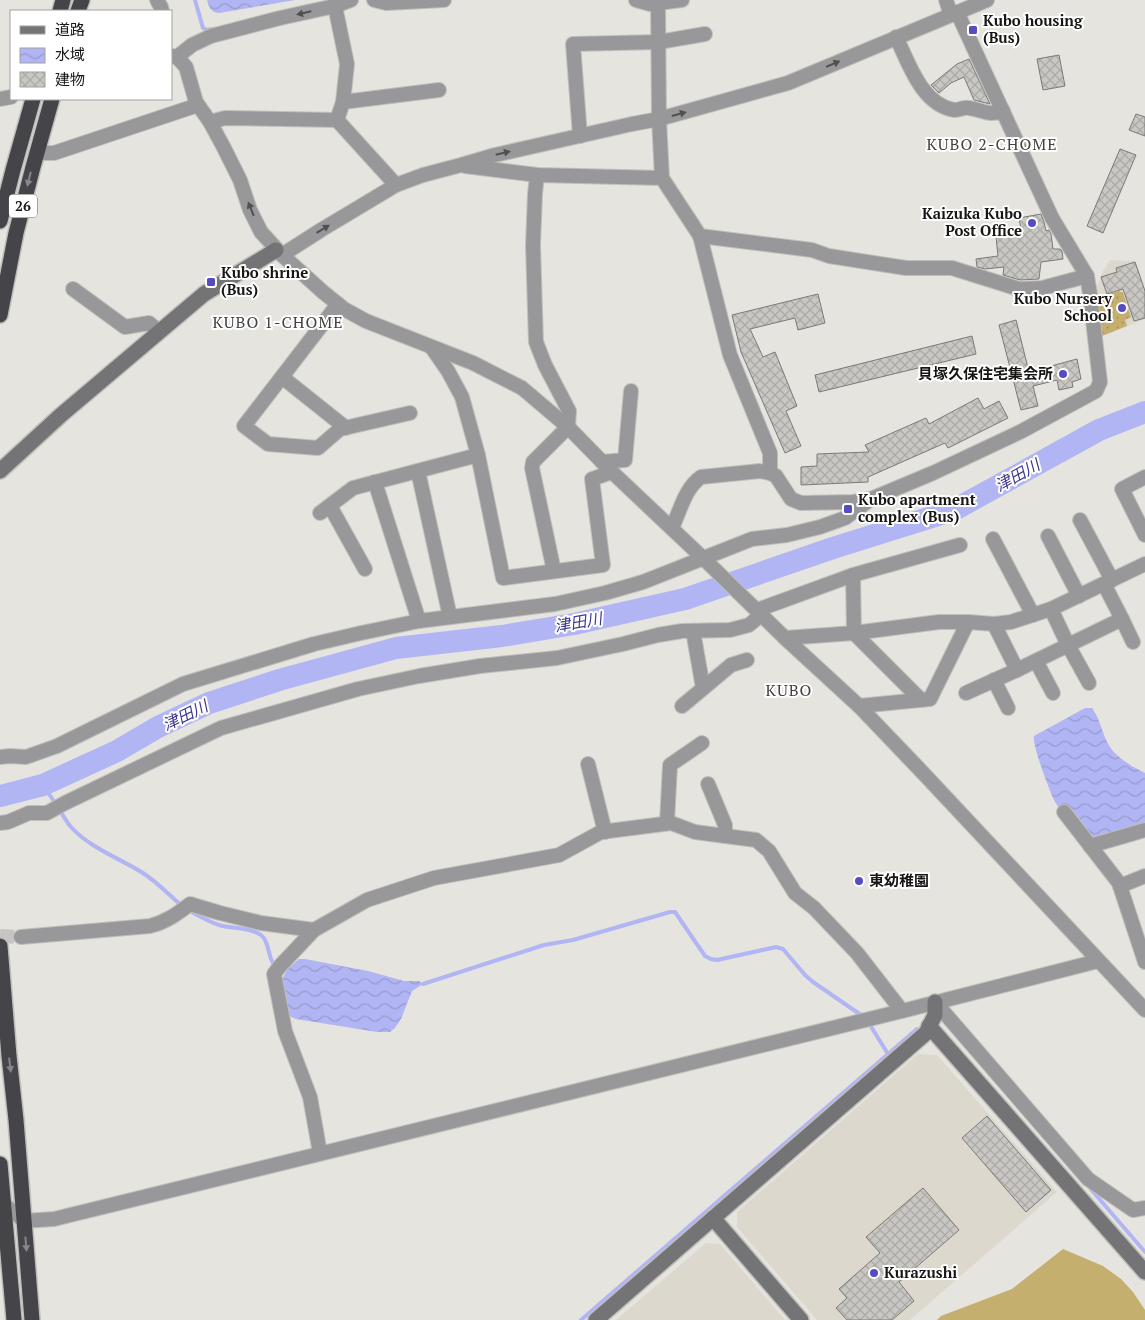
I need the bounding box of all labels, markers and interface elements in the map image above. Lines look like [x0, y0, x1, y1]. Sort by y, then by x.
one-way arrow [297, 9, 312, 17]
legend [10, 10, 172, 100]
place label: Kubo housing (Bus) [983, 10, 1083, 47]
text: 道路 [55, 19, 85, 39]
marker: Kubo housing (Bus) [967, 24, 979, 36]
text: 水域 [55, 44, 85, 64]
one-way arrow [826, 60, 841, 68]
text: 建物 [55, 69, 85, 89]
one-way arrow [671, 110, 686, 118]
district label: KUBO 2-CHOME [927, 133, 1057, 155]
one-way arrow [496, 149, 511, 157]
one-way arrow [25, 172, 33, 187]
road number: 26 [9, 195, 37, 218]
one-way arrow [246, 202, 254, 216]
place label: Kaizuka Kubo Post Office [922, 203, 1022, 240]
marker: Kaizuka Kubo Post Office [1026, 217, 1038, 229]
one-way arrow [316, 224, 329, 233]
place label: Kubo shrine (Bus) [221, 262, 308, 299]
marker: Kubo shrine (Bus) [205, 276, 217, 288]
place label: Kubo Nursery School [1014, 288, 1113, 325]
marker: Kubo Nursery School [1116, 302, 1128, 314]
district label: KUBO 1-CHOME [213, 311, 343, 333]
place label: 貝塚久保住宅集会所 [918, 363, 1053, 383]
marker: 貝塚久保住宅集会所 [1057, 368, 1069, 380]
water label: 津田川 [991, 453, 1045, 496]
place label: Kubo apartment complex (Bus) [858, 489, 976, 526]
marker: Kubo apartment complex (Bus) [842, 503, 854, 515]
water label: 津田川 [552, 607, 606, 637]
district label: KUBO [766, 679, 812, 701]
water label: 津田川 [159, 694, 213, 735]
place label: 東幼稚園 [869, 870, 929, 890]
marker: 東幼稚園 [853, 875, 865, 887]
one-way arrow [6, 1057, 14, 1073]
one-way arrow [22, 1236, 30, 1252]
place label: Kurazushi [884, 1262, 957, 1282]
marker: Kurazushi [868, 1267, 880, 1279]

